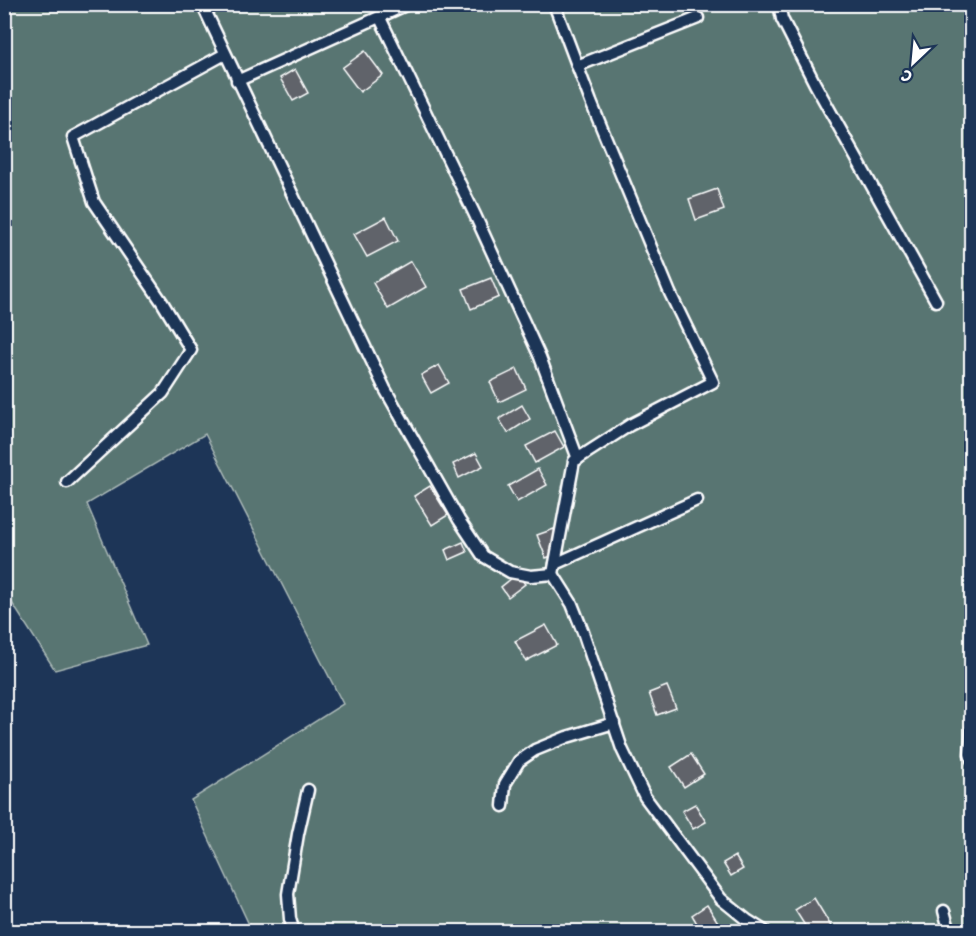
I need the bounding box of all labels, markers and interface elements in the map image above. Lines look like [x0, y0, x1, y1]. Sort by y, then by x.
north arrow [883, 33, 943, 93]
text: С [897, 64, 916, 88]

